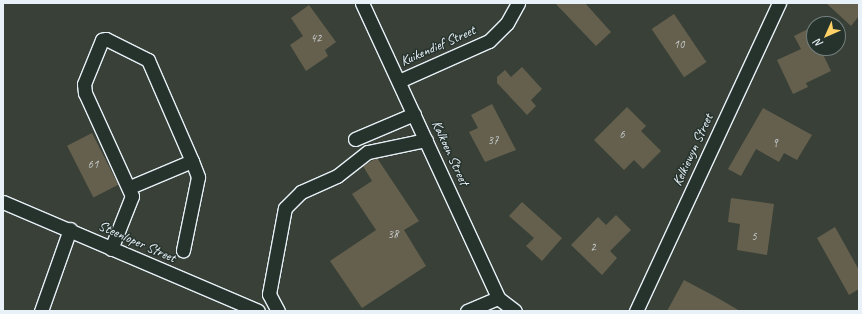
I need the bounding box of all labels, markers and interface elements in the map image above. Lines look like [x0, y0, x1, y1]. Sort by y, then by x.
north arrow [806, 16, 846, 56]
street label: Kuikendief Street [398, 22, 478, 70]
house number: 42 [311, 32, 321, 46]
text: N [811, 36, 826, 51]
house number: 10 [674, 38, 684, 52]
street label: Kelkiewyn Street [669, 111, 717, 189]
street label: Kalkoen Street [428, 118, 472, 188]
house number: 6 [619, 128, 625, 142]
house number: 37 [488, 134, 498, 148]
house number: 9 [772, 137, 778, 151]
house number: 61 [88, 158, 98, 172]
street label: Steenloper Street [96, 217, 178, 267]
house number: 38 [388, 228, 398, 242]
house number: 5 [751, 230, 757, 244]
house number: 2 [590, 241, 596, 255]

